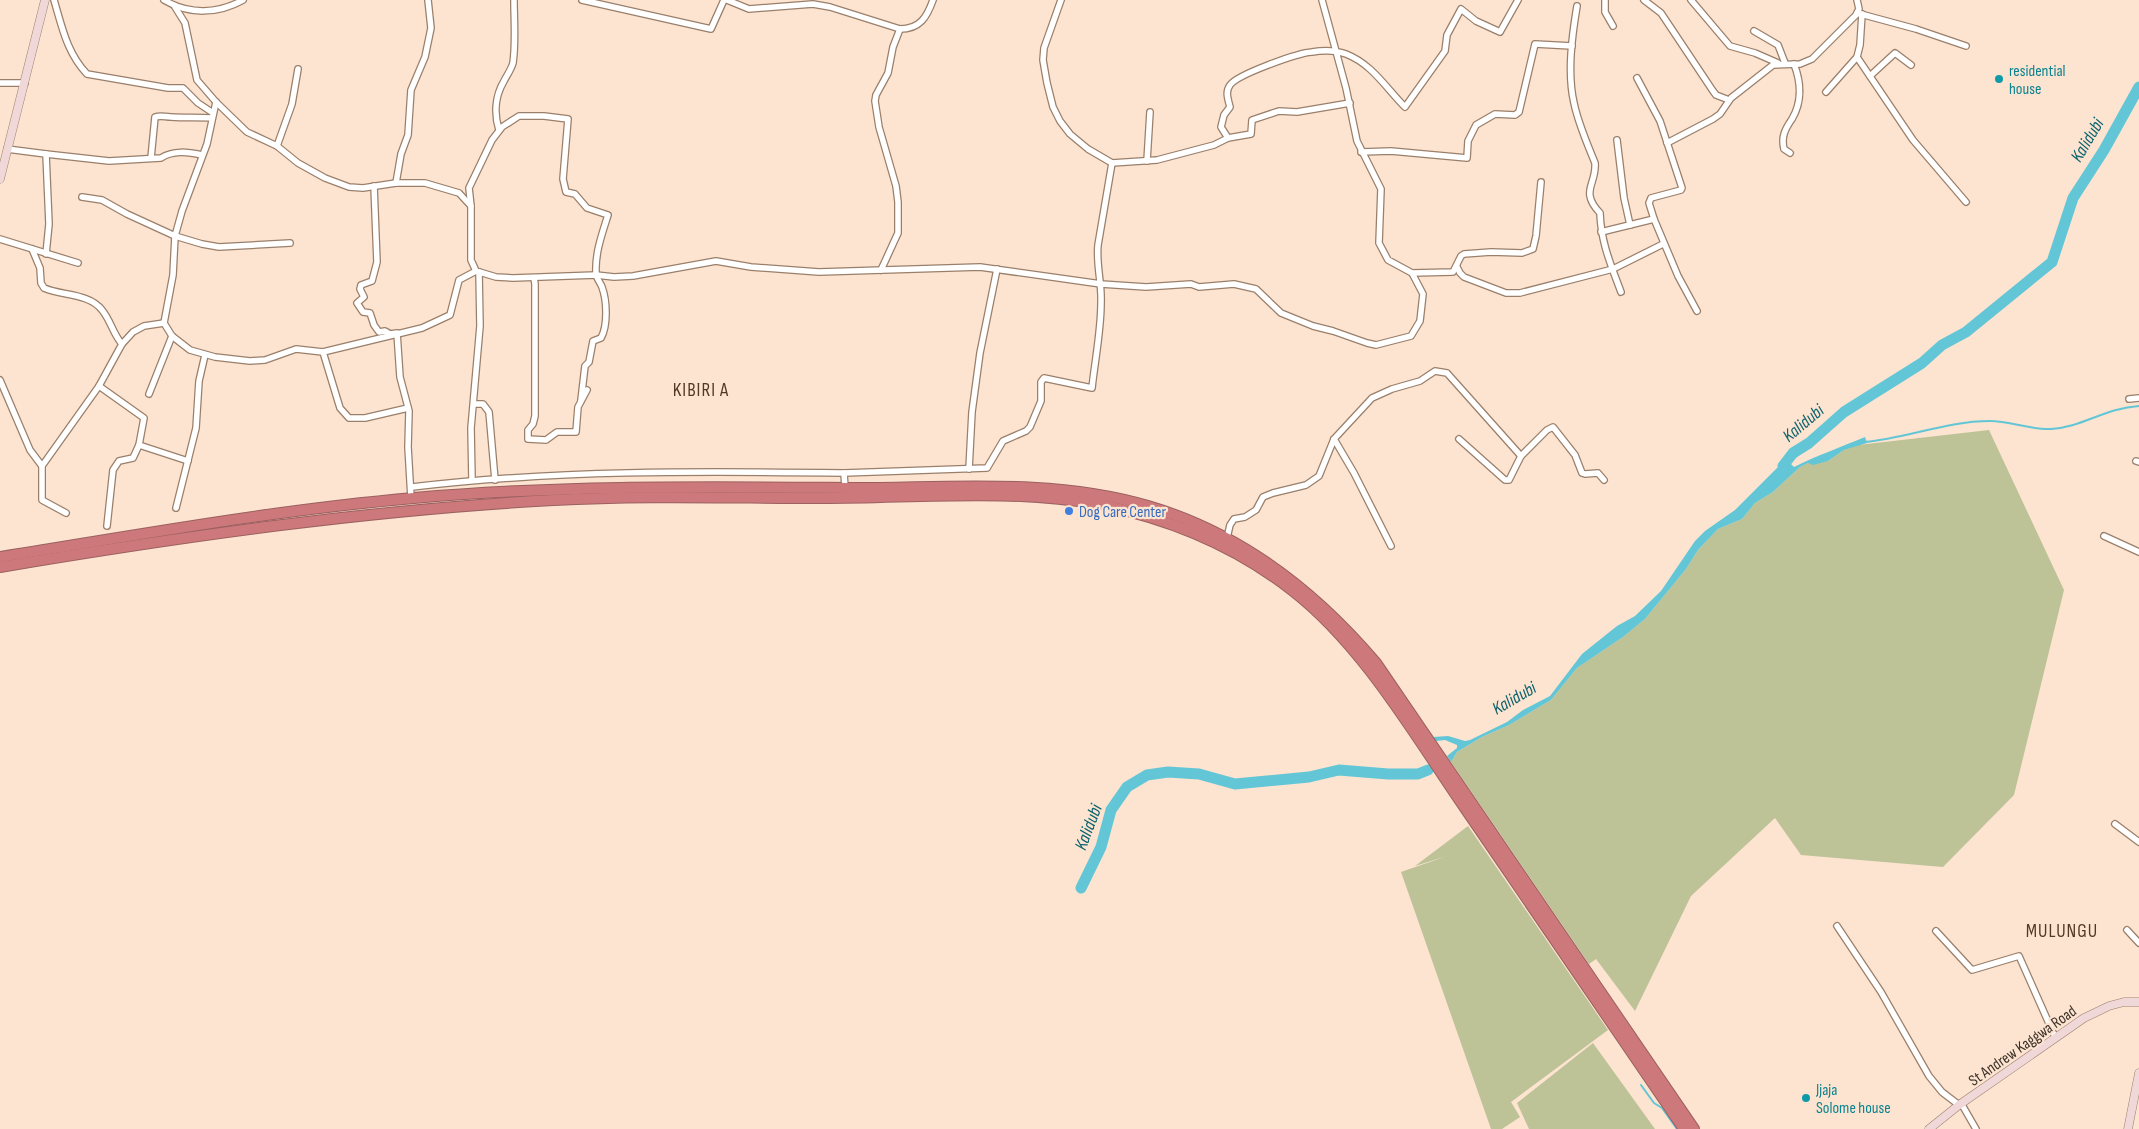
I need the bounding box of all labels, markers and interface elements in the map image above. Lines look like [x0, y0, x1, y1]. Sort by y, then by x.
place label: residential house [2009, 62, 2066, 99]
marker: residential house [1993, 73, 2005, 85]
water label: Kalidubi [2066, 114, 2109, 166]
district label: KIBIRI A [673, 379, 729, 402]
water label: Kalidubi [1779, 400, 1829, 447]
place label: Dog Care Center [1079, 503, 1167, 522]
marker: Dog Care Center [1063, 505, 1075, 517]
water label: Kalidubi [1489, 677, 1541, 719]
water label: Kalidubi [1070, 801, 1107, 853]
district label: MULUNGU [2026, 920, 2098, 943]
street label: St Andrew Kaggwa Road [1965, 1002, 2080, 1091]
place label: Jjaja Solome house [1815, 1081, 1891, 1118]
marker: Jjaja Solome house [1800, 1092, 1812, 1104]

